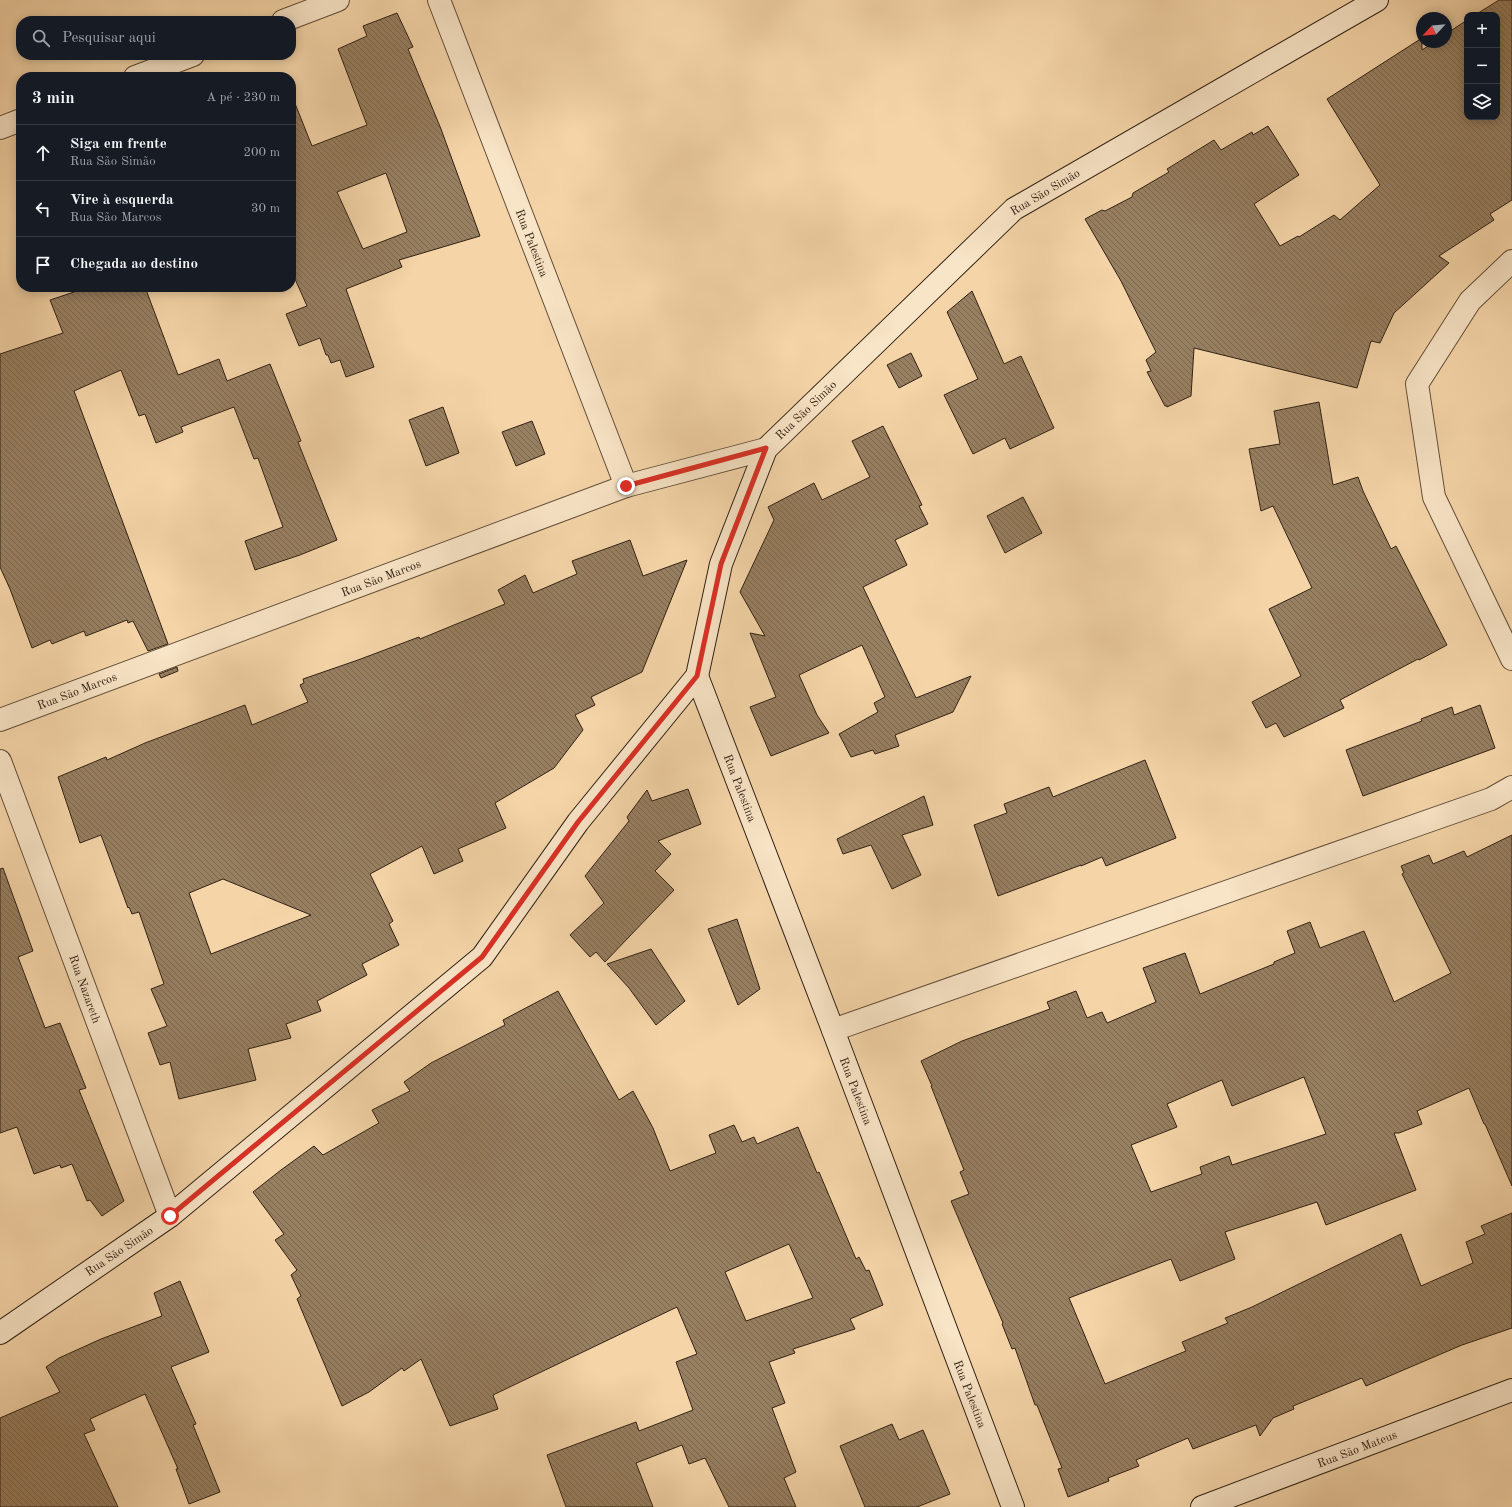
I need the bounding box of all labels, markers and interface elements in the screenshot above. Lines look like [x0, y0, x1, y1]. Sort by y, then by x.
north arrow [1416, 12, 1452, 48]
map controls [1464, 12, 1500, 120]
button: + [1464, 12, 1500, 48]
search box [16, 16, 296, 60]
icon: search [30, 27, 52, 49]
text: Pesquisar aqui [62, 31, 156, 46]
button: − [1464, 48, 1500, 84]
button: layers [1464, 84, 1500, 120]
text: 3 min [32, 90, 75, 107]
text: A pé · 230 m [206, 91, 280, 104]
text: Siga em frente [70, 137, 167, 152]
icon: ahead [32, 142, 54, 164]
text: 200 m [243, 146, 280, 159]
text: Rua São Simão [70, 155, 156, 168]
street label: Rua São Simão [1009, 167, 1083, 218]
text: Vire à esquerda [70, 193, 174, 208]
icon: left [32, 198, 54, 220]
text: 30 m [251, 202, 280, 215]
street label: Rua Palestina [513, 208, 550, 279]
text: Rua São Marcos [70, 211, 161, 224]
icon: arrive [32, 254, 54, 276]
text: Chegada ao destino [70, 257, 198, 272]
street label: Rua São Simão [774, 379, 839, 442]
route end [617, 477, 635, 495]
street label: Rua São Marcos [340, 558, 423, 600]
street label: Rua São Marcos [36, 671, 119, 713]
street label: Rua Palestina [721, 753, 758, 824]
street label: Rua Nazareth [66, 954, 102, 1026]
street label: Rua Palestina [837, 1056, 874, 1127]
route start [161, 1207, 179, 1225]
street label: Rua São Simão [83, 1225, 156, 1279]
street label: Rua Palestina [951, 1359, 988, 1430]
street label: Rua São Mateus [1316, 1429, 1399, 1471]

